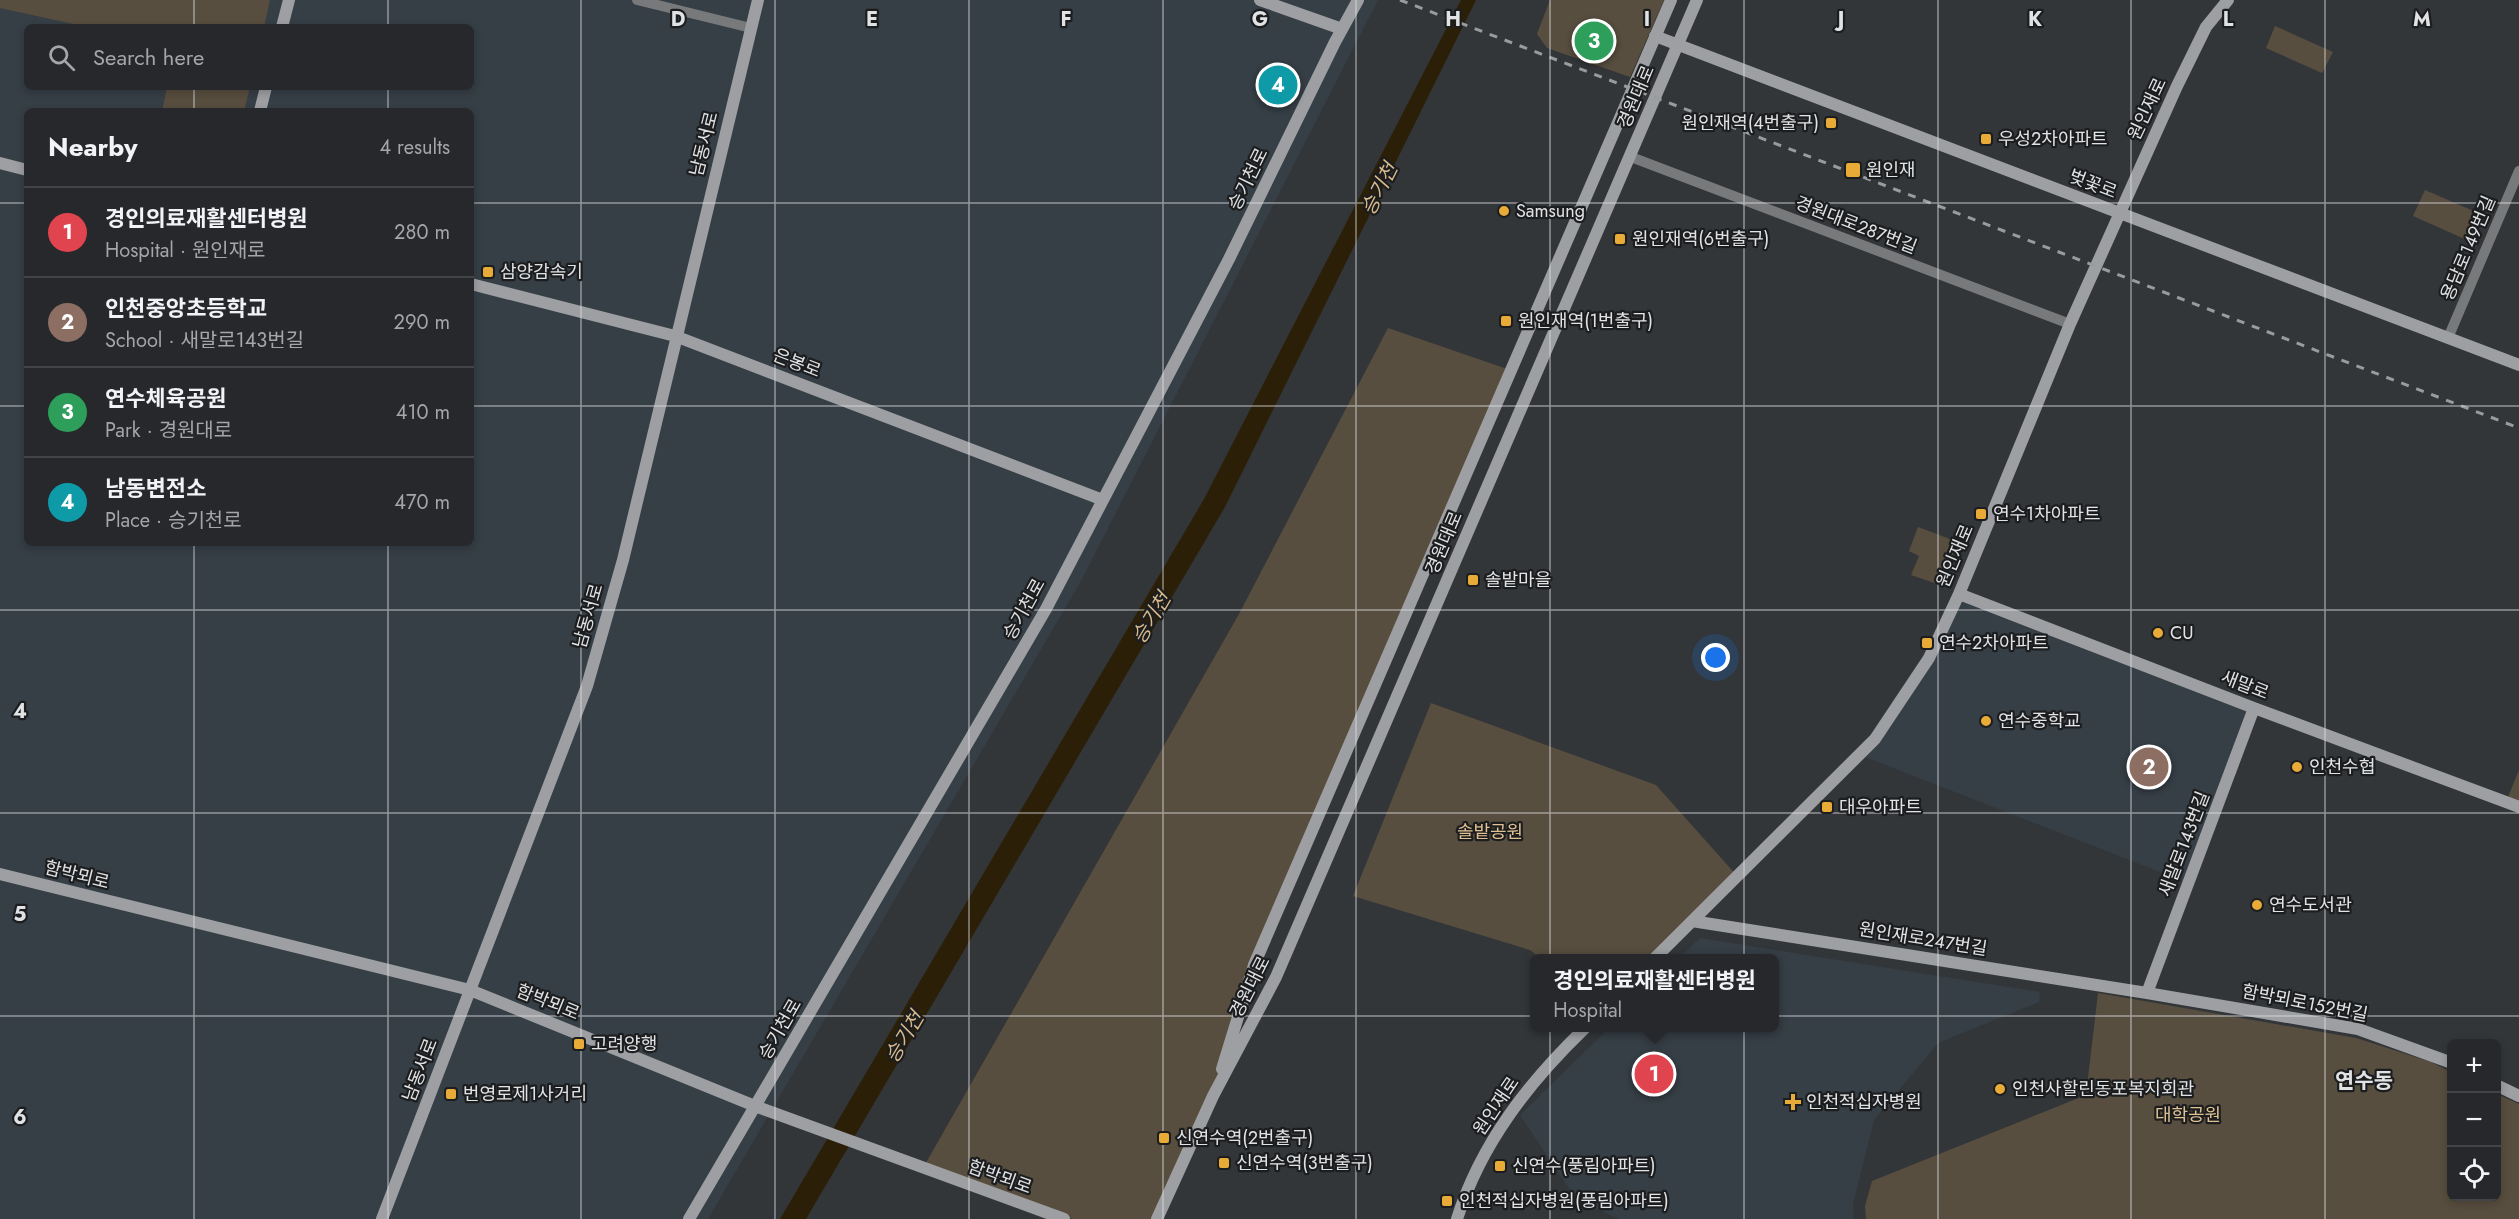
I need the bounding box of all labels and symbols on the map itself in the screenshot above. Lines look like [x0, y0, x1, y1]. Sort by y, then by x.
text: D [671, 5, 685, 34]
text: E [866, 5, 878, 34]
text: F [1060, 5, 1072, 34]
text: G [1252, 5, 1268, 34]
text: H [1445, 5, 1461, 34]
text: I [1644, 5, 1650, 34]
text: J [1834, 5, 1844, 34]
text: K [2028, 5, 2042, 34]
text: L [2223, 5, 2234, 34]
text: M [2413, 5, 2431, 34]
pin: 3 [1574, 18, 1614, 63]
street label: 경원대로 [1611, 61, 1661, 133]
pin: 4 [1258, 62, 1298, 107]
street label: 원인재로 [2121, 73, 2173, 145]
street label: 남동서로 [683, 109, 725, 179]
place label: 원인재역(4번출구) [1681, 110, 1819, 136]
marker: 원인재역(4번출구) [1824, 116, 1838, 130]
place label: 우성2차아파트 [1998, 126, 2108, 152]
marker: 우성2차아파트 [1979, 132, 1993, 146]
street label: 승기천로 [1222, 144, 1274, 214]
water label: 승기천 [1354, 156, 1406, 220]
place label: 원인재 [1866, 157, 1916, 183]
marker: 원인재 [1844, 161, 1862, 179]
street label: 벚꽃로 [2065, 163, 2121, 205]
street label: 경원대로287번길 [1791, 190, 1921, 260]
street label: 용담로149번길 [2434, 191, 2502, 305]
place label: Samsung [1516, 198, 1585, 224]
marker: Samsung [1497, 204, 1511, 218]
place label: 원인재역(6번출구) [1632, 226, 1769, 252]
marker: 원인재역(6번출구) [1613, 232, 1627, 246]
place label: 삼양감속기 [500, 259, 583, 285]
marker: 삼양감속기 [481, 265, 495, 279]
place label: 원인재역(1번출구) [1518, 308, 1653, 334]
marker: 원인재역(1번출구) [1499, 314, 1513, 328]
street label: 은봉로 [769, 342, 825, 384]
place label: 연수1차아파트 [1993, 501, 2100, 527]
street label: 경원대로 [1419, 507, 1469, 579]
marker: 연수1차아파트 [1974, 507, 1988, 521]
street label: 원인재로 [1930, 520, 1980, 592]
place label: 솔밭마을 [1485, 567, 1551, 593]
marker: 솔밭마을 [1466, 573, 1480, 587]
street label: 승기천로 [997, 574, 1051, 644]
street label: 남동서로 [566, 581, 610, 651]
water label: 승기천 [1125, 585, 1179, 649]
place label: CU [2170, 620, 2194, 646]
marker: CU [2151, 626, 2165, 640]
place label: 연수2차아파트 [1939, 630, 2049, 656]
marker: 연수2차아파트 [1920, 636, 1934, 650]
your location [1701, 643, 1730, 672]
street label: 새말로 [2217, 664, 2273, 706]
text: 4 [13, 697, 27, 726]
place label: 연수중학교 [1998, 708, 2081, 734]
marker: 연수중학교 [1979, 714, 1993, 728]
pin: 2 [2130, 744, 2168, 789]
place label: 인천수협 [2309, 754, 2375, 780]
marker: 인천수협 [2290, 760, 2304, 774]
street label: 새말로143번길 [2152, 787, 2216, 901]
place label: 대우아파트 [1839, 794, 1922, 820]
marker: 대우아파트 [1820, 800, 1834, 814]
park label: 솔밭공원 [1457, 819, 1523, 845]
street label: 함박뫼로 [42, 854, 112, 896]
place label: 연수도서관 [2269, 892, 2352, 918]
marker: 연수도서관 [2250, 898, 2264, 912]
text: 5 [14, 900, 27, 929]
street label: 원인재로247번길 [1857, 916, 1989, 962]
street label: 경원대로 [1223, 952, 1277, 1022]
street label: 함박뫼로 [512, 978, 584, 1026]
street label: 함박뫼로152번길 [2240, 978, 2370, 1028]
street label: 승기천로 [752, 994, 808, 1064]
water label: 승기천 [878, 1004, 932, 1068]
place label: 고려양행 [591, 1031, 657, 1057]
street label: 남동서로 [396, 1034, 444, 1106]
marker: 고려양행 [572, 1037, 586, 1051]
pin: 1 [1634, 1052, 1674, 1096]
district label: 연수동 [2335, 1066, 2393, 1096]
street label: 원인재로 [1467, 1071, 1525, 1141]
place label: 인천사할린동포복지회관 [2012, 1076, 2195, 1102]
place label: 번영로제1사거리 [463, 1081, 587, 1107]
marker: 인천사할린동포복지회관 [1993, 1082, 2007, 1096]
marker: 번영로제1사거리 [444, 1087, 458, 1101]
place label: 인천적십자병원 [1806, 1089, 1922, 1115]
marker: 인천적십자병원 [1784, 1093, 1802, 1111]
park label: 대학공원 [2155, 1102, 2221, 1128]
text: 6 [13, 1103, 27, 1132]
place label: 신연수역(2번출구) [1176, 1125, 1313, 1151]
marker: 신연수역(2번출구) [1157, 1131, 1171, 1145]
place label: 신연수역(3번출구) [1236, 1150, 1373, 1176]
street label: 함박뫼로 [964, 1153, 1036, 1201]
place label: 신연수(풍림아파트) [1512, 1153, 1656, 1179]
marker: 신연수역(3번출구) [1217, 1156, 1231, 1170]
marker: 신연수(풍림아파트) [1493, 1159, 1507, 1173]
place label: 인천적십자병원(풍림아파트) [1459, 1188, 1669, 1214]
marker: 인천적십자병원(풍림아파트) [1440, 1194, 1454, 1208]

